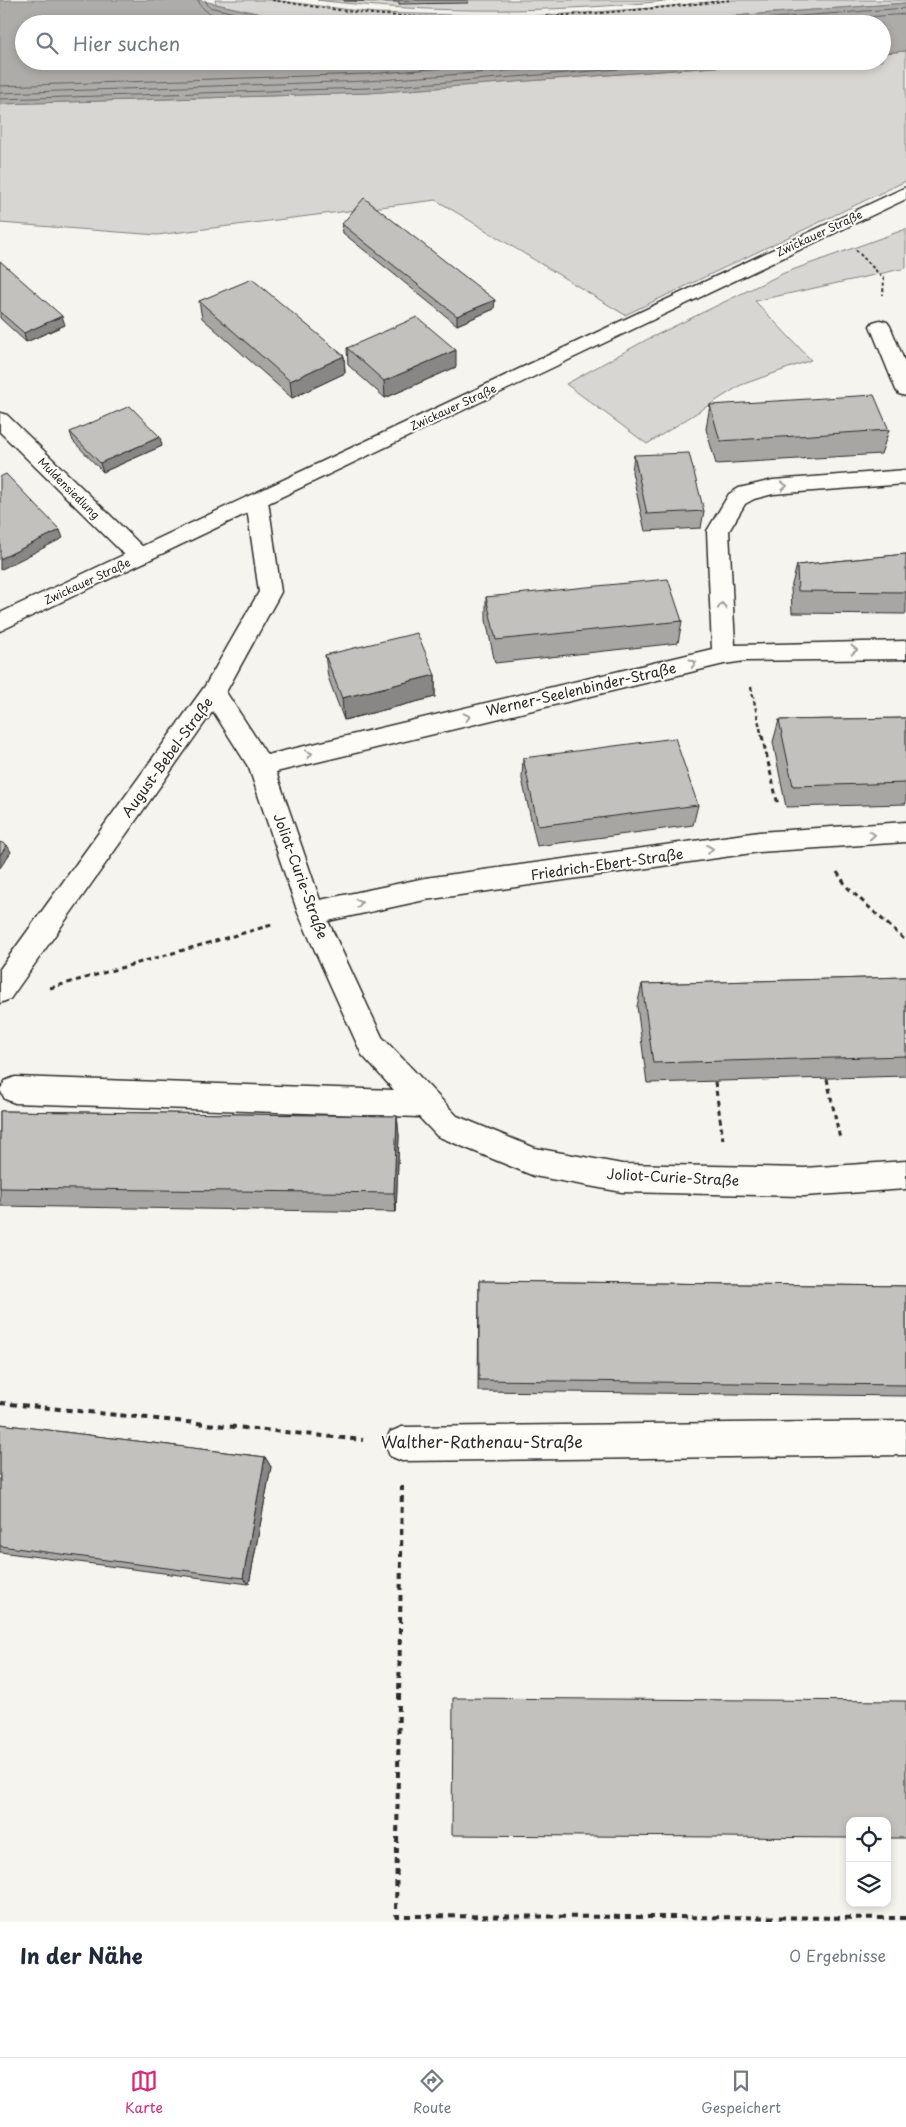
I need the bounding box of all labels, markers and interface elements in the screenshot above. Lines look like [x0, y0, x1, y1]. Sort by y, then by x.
search box [15, 15, 891, 70]
icon: search [33, 29, 61, 57]
text: Hier suchen [73, 29, 180, 57]
street label: Zwickauer Straße [773, 206, 865, 260]
street label: Zwickauer Straße [407, 380, 499, 434]
street label: Muldensiedlung [34, 453, 104, 523]
one-way arrow [781, 480, 789, 491]
street label: Zwickauer Straße [41, 554, 133, 608]
one-way arrow [716, 602, 727, 610]
one-way arrow [851, 645, 859, 656]
street label: Werner-Seelenbinder-Straße [484, 657, 678, 721]
one-way arrow [689, 658, 697, 669]
street label: August-Bebel-Straße [116, 693, 218, 821]
one-way arrow [462, 712, 471, 723]
one-way arrow [304, 749, 313, 760]
street label: Joliot-Curie-Straße [268, 810, 334, 942]
one-way arrow [868, 829, 876, 840]
street label: Friedrich-Ebert-Straße [529, 843, 685, 885]
one-way arrow [706, 844, 714, 855]
one-way arrow [355, 898, 363, 909]
street label: Joliot-Curie-Straße [606, 1163, 740, 1191]
street label: Walther-Rathenau-Straße [381, 1429, 583, 1453]
map controls [846, 1817, 891, 1907]
button: locate [846, 1817, 891, 1862]
button: layers [846, 1862, 891, 1907]
text: In der Nähe [20, 1939, 142, 1971]
text: 0 Ergebnisse [789, 1943, 886, 1967]
tab: Karte [125, 2067, 163, 2118]
tab: Route [413, 2067, 451, 2118]
tab: Gespeichert [701, 2067, 781, 2118]

